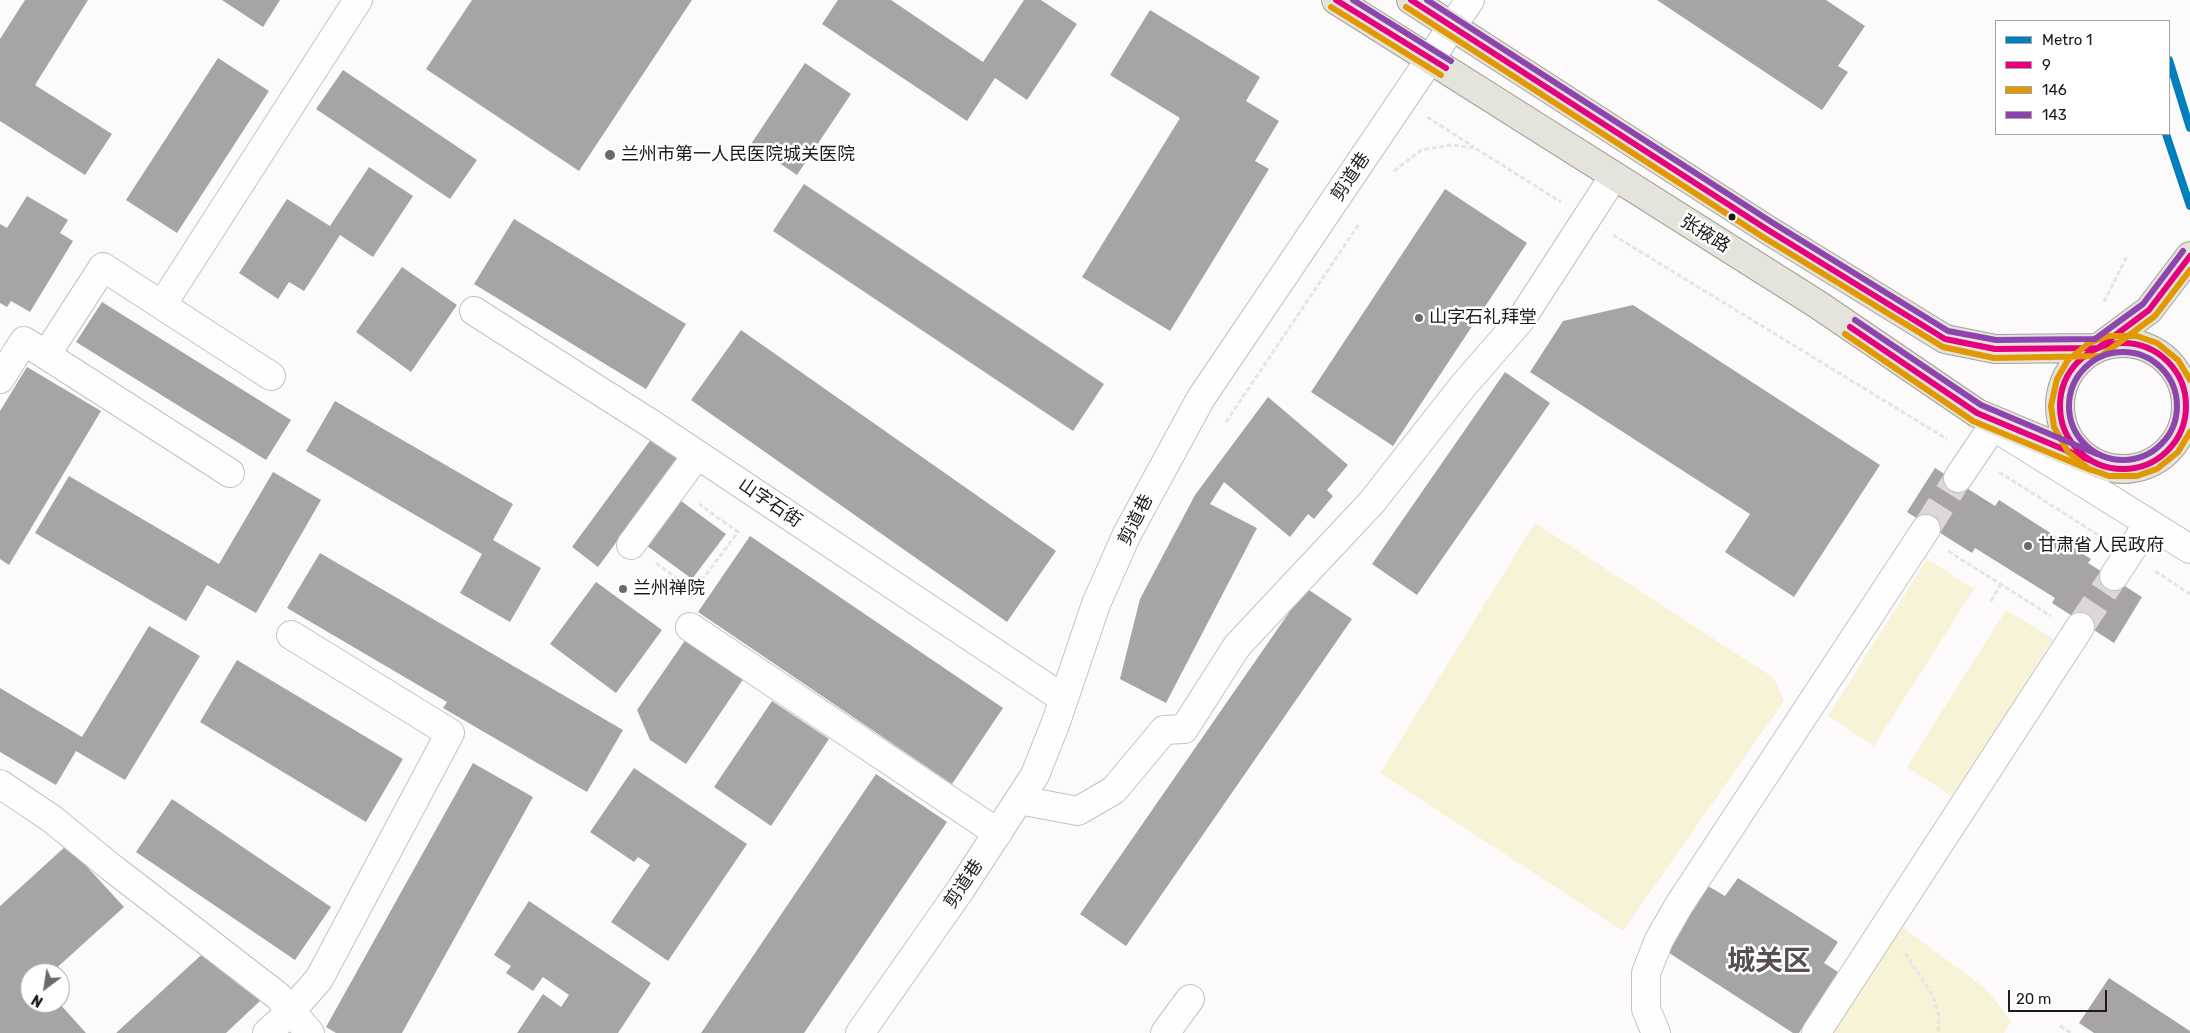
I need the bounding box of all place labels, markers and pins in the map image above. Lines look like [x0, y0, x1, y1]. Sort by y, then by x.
place label: 兰州市第一人民医院城关医院 [621, 144, 855, 166]
marker: 兰州市第一人民医院城关医院 [603, 148, 617, 162]
unlabelled marker [1727, 212, 1737, 222]
place label: 山字石礼拜堂 [1429, 307, 1537, 329]
marker: 山字石礼拜堂 [1413, 312, 1425, 324]
place label: 甘肃省人民政府 [2038, 535, 2164, 557]
marker: 甘肃省人民政府 [2022, 540, 2034, 552]
place label: 兰州禅院 [633, 578, 705, 600]
marker: 兰州禅院 [617, 583, 629, 595]

